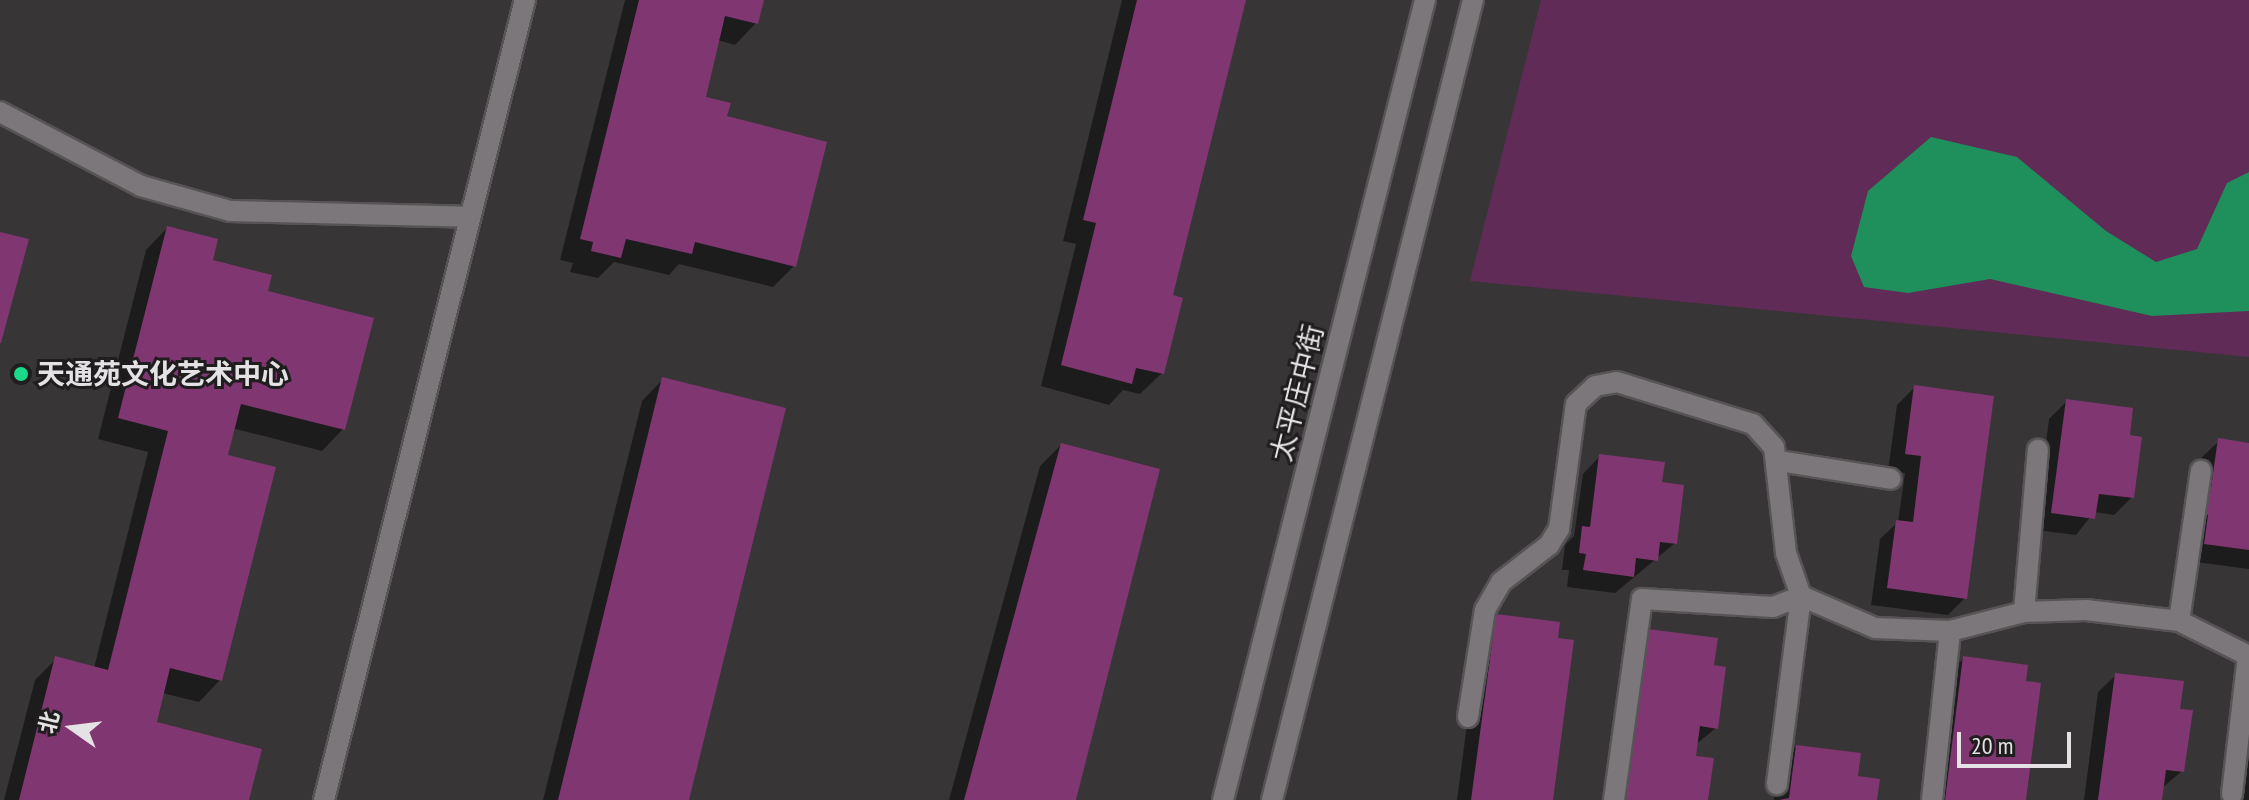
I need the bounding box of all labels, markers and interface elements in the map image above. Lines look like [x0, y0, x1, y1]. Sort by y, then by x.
street label: 太平庄中街 [1264, 321, 1330, 465]
place label: 天通苑文化艺术中心 [37, 357, 289, 391]
marker: 天通苑文化艺术中心 [12, 365, 30, 383]
north arrow [32, 688, 112, 768]
text: 北 [32, 708, 65, 736]
scale bar [1961, 716, 2075, 766]
text: 20 m [1971, 730, 2013, 761]

